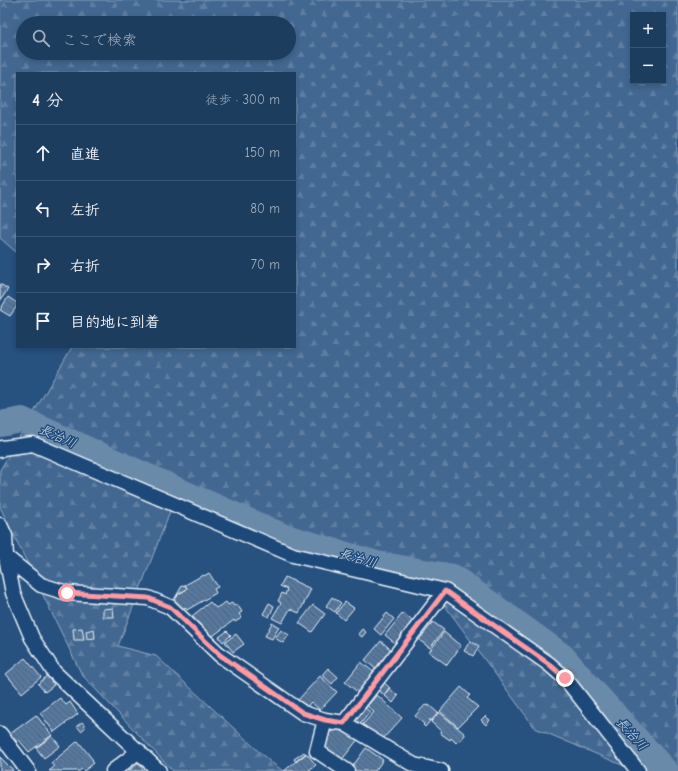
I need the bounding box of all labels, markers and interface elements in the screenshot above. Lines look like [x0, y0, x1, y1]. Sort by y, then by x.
map controls [630, 12, 666, 84]
button: + [630, 12, 666, 48]
search box [16, 16, 296, 60]
icon: search [30, 27, 52, 49]
text: ここで検索 [62, 31, 137, 49]
button: − [630, 48, 666, 84]
text: 4 分 [32, 91, 63, 110]
text: 徒歩 · 300 m [206, 92, 280, 107]
icon: ahead [32, 142, 54, 164]
text: 直進 [70, 145, 100, 163]
text: 150 m [245, 145, 280, 160]
icon: left [32, 198, 54, 220]
text: 左折 [70, 201, 100, 219]
text: 80 m [250, 201, 280, 216]
icon: right [32, 254, 54, 276]
text: 右折 [70, 257, 100, 275]
text: 70 m [251, 257, 280, 272]
icon: arrive [32, 310, 54, 332]
text: 目的地に到着 [70, 313, 160, 331]
water label: 長治川 [37, 421, 79, 451]
water label: 長治川 [337, 545, 379, 571]
route start [58, 584, 76, 602]
route end [556, 669, 574, 687]
water label: 長治川 [613, 714, 651, 754]

